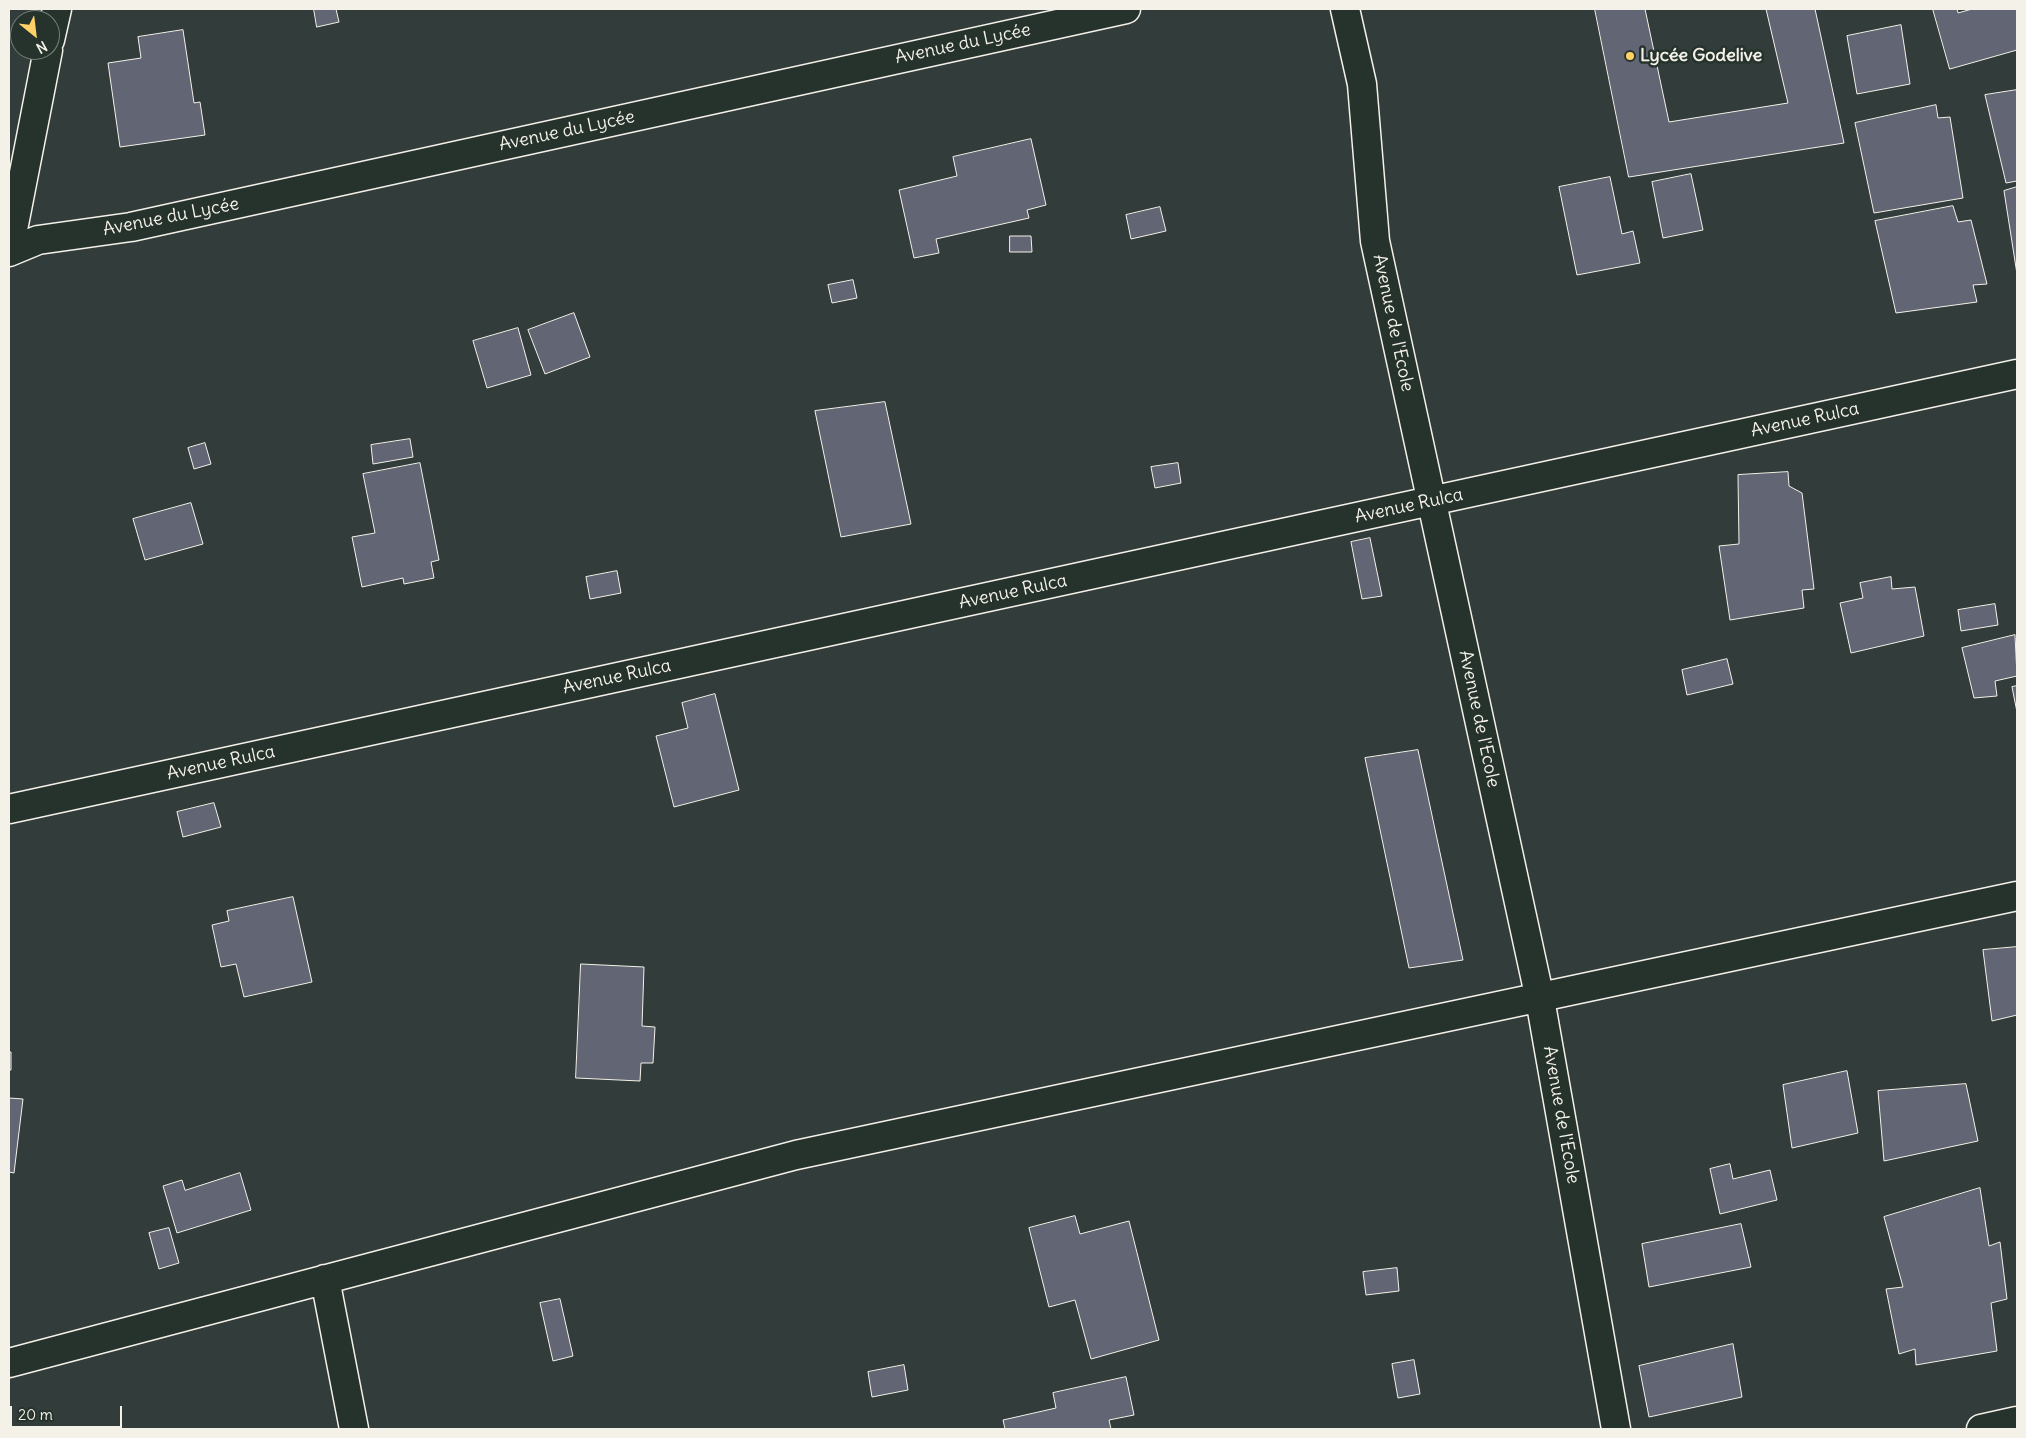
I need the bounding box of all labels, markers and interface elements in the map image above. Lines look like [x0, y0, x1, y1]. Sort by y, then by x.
north arrow [10, 10, 60, 60]
street label: Avenue du Lycée [893, 19, 1033, 69]
text: N [33, 37, 50, 57]
place label: Lycée Godelive [1640, 45, 1762, 67]
marker: Lycée Godelive [1624, 50, 1636, 62]
street label: Avenue du Lycée [497, 106, 637, 156]
street label: Avenue du Lycée [101, 193, 241, 241]
street label: Avenue de l'Ecole [1368, 252, 1418, 394]
street label: Avenue Rulca [1749, 398, 1861, 442]
street label: Avenue Rulca [1353, 484, 1465, 528]
street label: Avenue Rulca [957, 570, 1069, 614]
street label: Avenue de l'Ecole [1454, 648, 1504, 790]
street label: Avenue Rulca [561, 655, 673, 699]
street label: Avenue Rulca [165, 741, 277, 785]
street label: Avenue de l'Ecole [1538, 1044, 1584, 1186]
scale bar [12, 1396, 125, 1428]
text: 20 m [18, 1405, 53, 1424]

